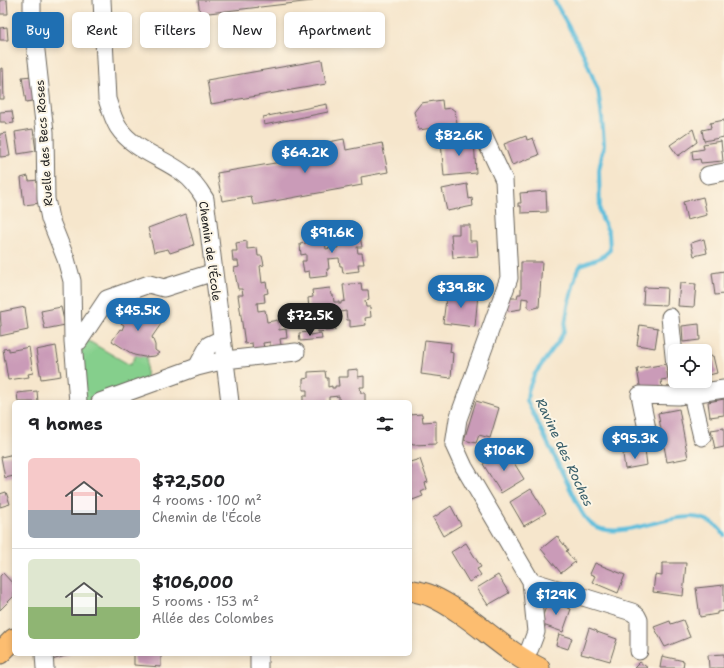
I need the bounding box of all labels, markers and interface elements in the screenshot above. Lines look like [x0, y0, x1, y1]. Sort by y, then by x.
chip: Buy [12, 12, 64, 48]
chip: Rent [72, 12, 132, 48]
chip: Filters [140, 12, 210, 48]
chip: New [218, 12, 276, 48]
chip: Apartment [284, 12, 385, 48]
street label: Ruelle des Becs Roses [32, 79, 56, 207]
pin: $82.6K [426, 123, 492, 157]
text: $82.6K [435, 127, 483, 144]
pin: $64.2K [272, 140, 338, 174]
text: $64.2K [281, 144, 329, 161]
street label: Chemin de l'École [195, 200, 225, 302]
pin: $91.6K [299, 220, 365, 254]
text: $91.6K [310, 224, 354, 241]
pin: $39.8K [428, 275, 494, 309]
text: $39.8K [437, 279, 485, 296]
pin: $45.5K [105, 298, 171, 332]
text: $45.5K [115, 302, 161, 319]
pin: $72.5K [277, 303, 343, 337]
text: $72.5K [287, 307, 333, 324]
map controls [668, 344, 712, 388]
button: locate [668, 344, 712, 388]
water label: Ravine des Roches [532, 395, 597, 509]
text: 9 homes [28, 413, 103, 435]
icon: filters [374, 413, 396, 435]
pin: $95.3K [602, 426, 668, 460]
text: $95.3K [612, 430, 658, 447]
pin: $106K [476, 438, 532, 472]
text: $106K [483, 442, 525, 459]
text: $72,500 [152, 470, 225, 492]
icon: home [60, 474, 108, 522]
text: 4 rooms · 100 m² [152, 492, 262, 509]
text: Chemin de l'École [152, 509, 261, 526]
text: $106,000 [152, 571, 233, 593]
icon: home [60, 575, 108, 623]
pin: $129K [528, 582, 584, 616]
text: $129K [536, 586, 576, 603]
text: 5 rooms · 153 m² [152, 593, 259, 610]
text: Allée des Colombes [152, 610, 274, 627]

